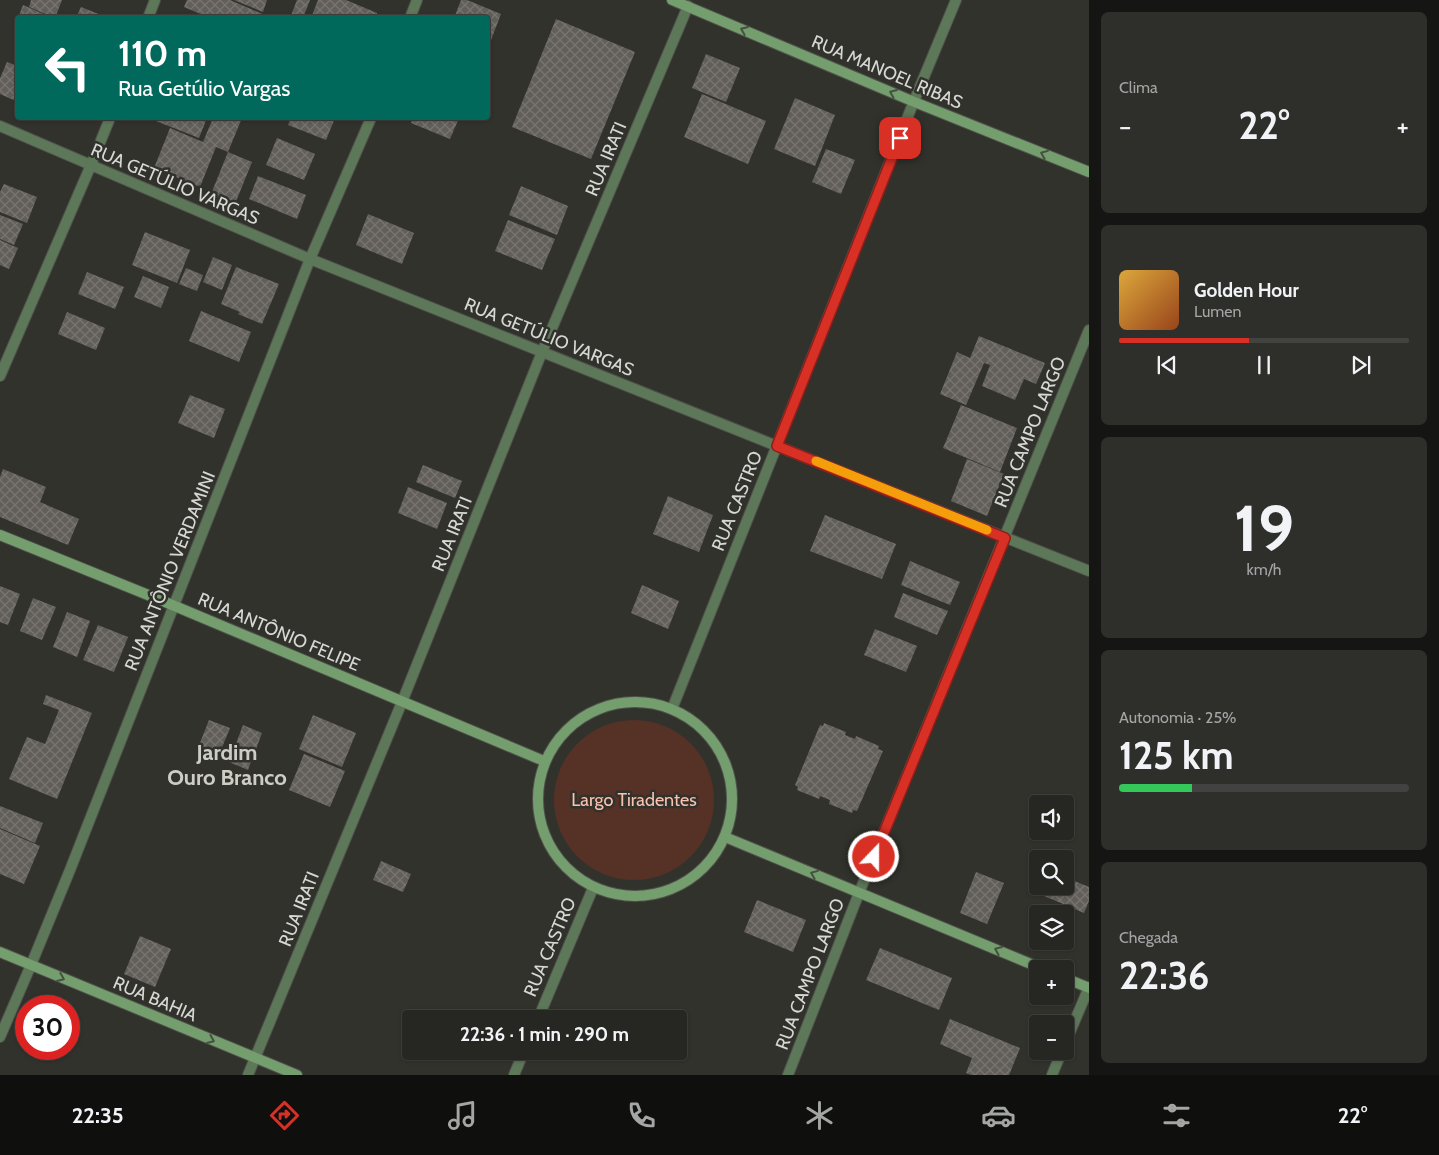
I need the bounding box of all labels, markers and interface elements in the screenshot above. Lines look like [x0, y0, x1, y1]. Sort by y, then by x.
one-way arrow [740, 25, 748, 35]
street label: RUA MANOEL RIBAS [808, 30, 966, 114]
text: 110 m [118, 32, 207, 75]
icon: left [35, 35, 100, 100]
text: Rua Getúlio Vargas [118, 75, 290, 102]
text: Clima [1119, 78, 1158, 97]
one-way arrow [889, 88, 898, 99]
text: 22° [1238, 102, 1290, 149]
text: − [1119, 109, 1131, 143]
text: + [1397, 109, 1409, 143]
pin [879, 117, 921, 159]
street label: RUA IRATI [581, 119, 631, 199]
icon: arrive [886, 124, 914, 152]
street label: RUA GETÚLIO VARGAS [88, 139, 262, 229]
one-way arrow [1040, 150, 1049, 160]
text: Golden Hour [1194, 279, 1299, 302]
street label: RUA GETÚLIO VARGAS [461, 293, 637, 381]
text: Lumen [1194, 302, 1241, 321]
icon: previous [1153, 351, 1181, 379]
icon: pause [1250, 351, 1278, 379]
icon: next [1347, 351, 1375, 379]
street label: RUA CAMPO LARGO [990, 353, 1070, 511]
street label: RUA CASTRO [707, 448, 767, 554]
street label: RUA ANTÔNIO VERDAMINI [120, 468, 220, 674]
text: 19 [1234, 488, 1294, 567]
street label: RUA IRATI [427, 493, 477, 575]
text: km/h [1246, 560, 1282, 579]
street label: RUA ANTÔNIO FELIPE [195, 588, 363, 676]
text: Autonomia · 25% [1119, 708, 1236, 727]
text: 125 km [1119, 732, 1234, 779]
district label: Jardim Ouro Branco [167, 739, 287, 791]
park label: Largo Tiradentes [571, 789, 697, 811]
map controls [1029, 795, 1074, 1060]
button: sound [1029, 795, 1074, 840]
position arrow [847, 830, 899, 882]
button: search [1029, 850, 1074, 895]
street label: RUA IRATI [274, 868, 324, 950]
one-way arrow [810, 870, 819, 880]
street label: RUA CASTRO [519, 894, 581, 1000]
street label: RUA CAMPO LARGO [771, 895, 849, 1053]
button: layers [1029, 905, 1074, 950]
text: Chegada [1119, 928, 1178, 947]
one-way arrow [994, 946, 1003, 956]
text: 22:36 [1119, 952, 1209, 999]
button: + [1029, 960, 1074, 1005]
one-way arrow [56, 971, 65, 982]
street label: RUA BAHIA [110, 971, 200, 1027]
speed limit sign: 30 [15, 995, 80, 1060]
button: − [1029, 1015, 1074, 1060]
text: 22:36 · 1 min · 290 m [460, 1023, 629, 1046]
one-way arrow [206, 1034, 215, 1044]
icon: directions [267, 1098, 302, 1133]
icon: music [445, 1098, 480, 1133]
icon: phone [624, 1098, 659, 1133]
icon: climate [802, 1098, 837, 1133]
icon: car [981, 1098, 1016, 1133]
icon: filters [1159, 1098, 1194, 1133]
text: 22:35 [72, 1102, 124, 1129]
text: 22° [1338, 1102, 1367, 1129]

